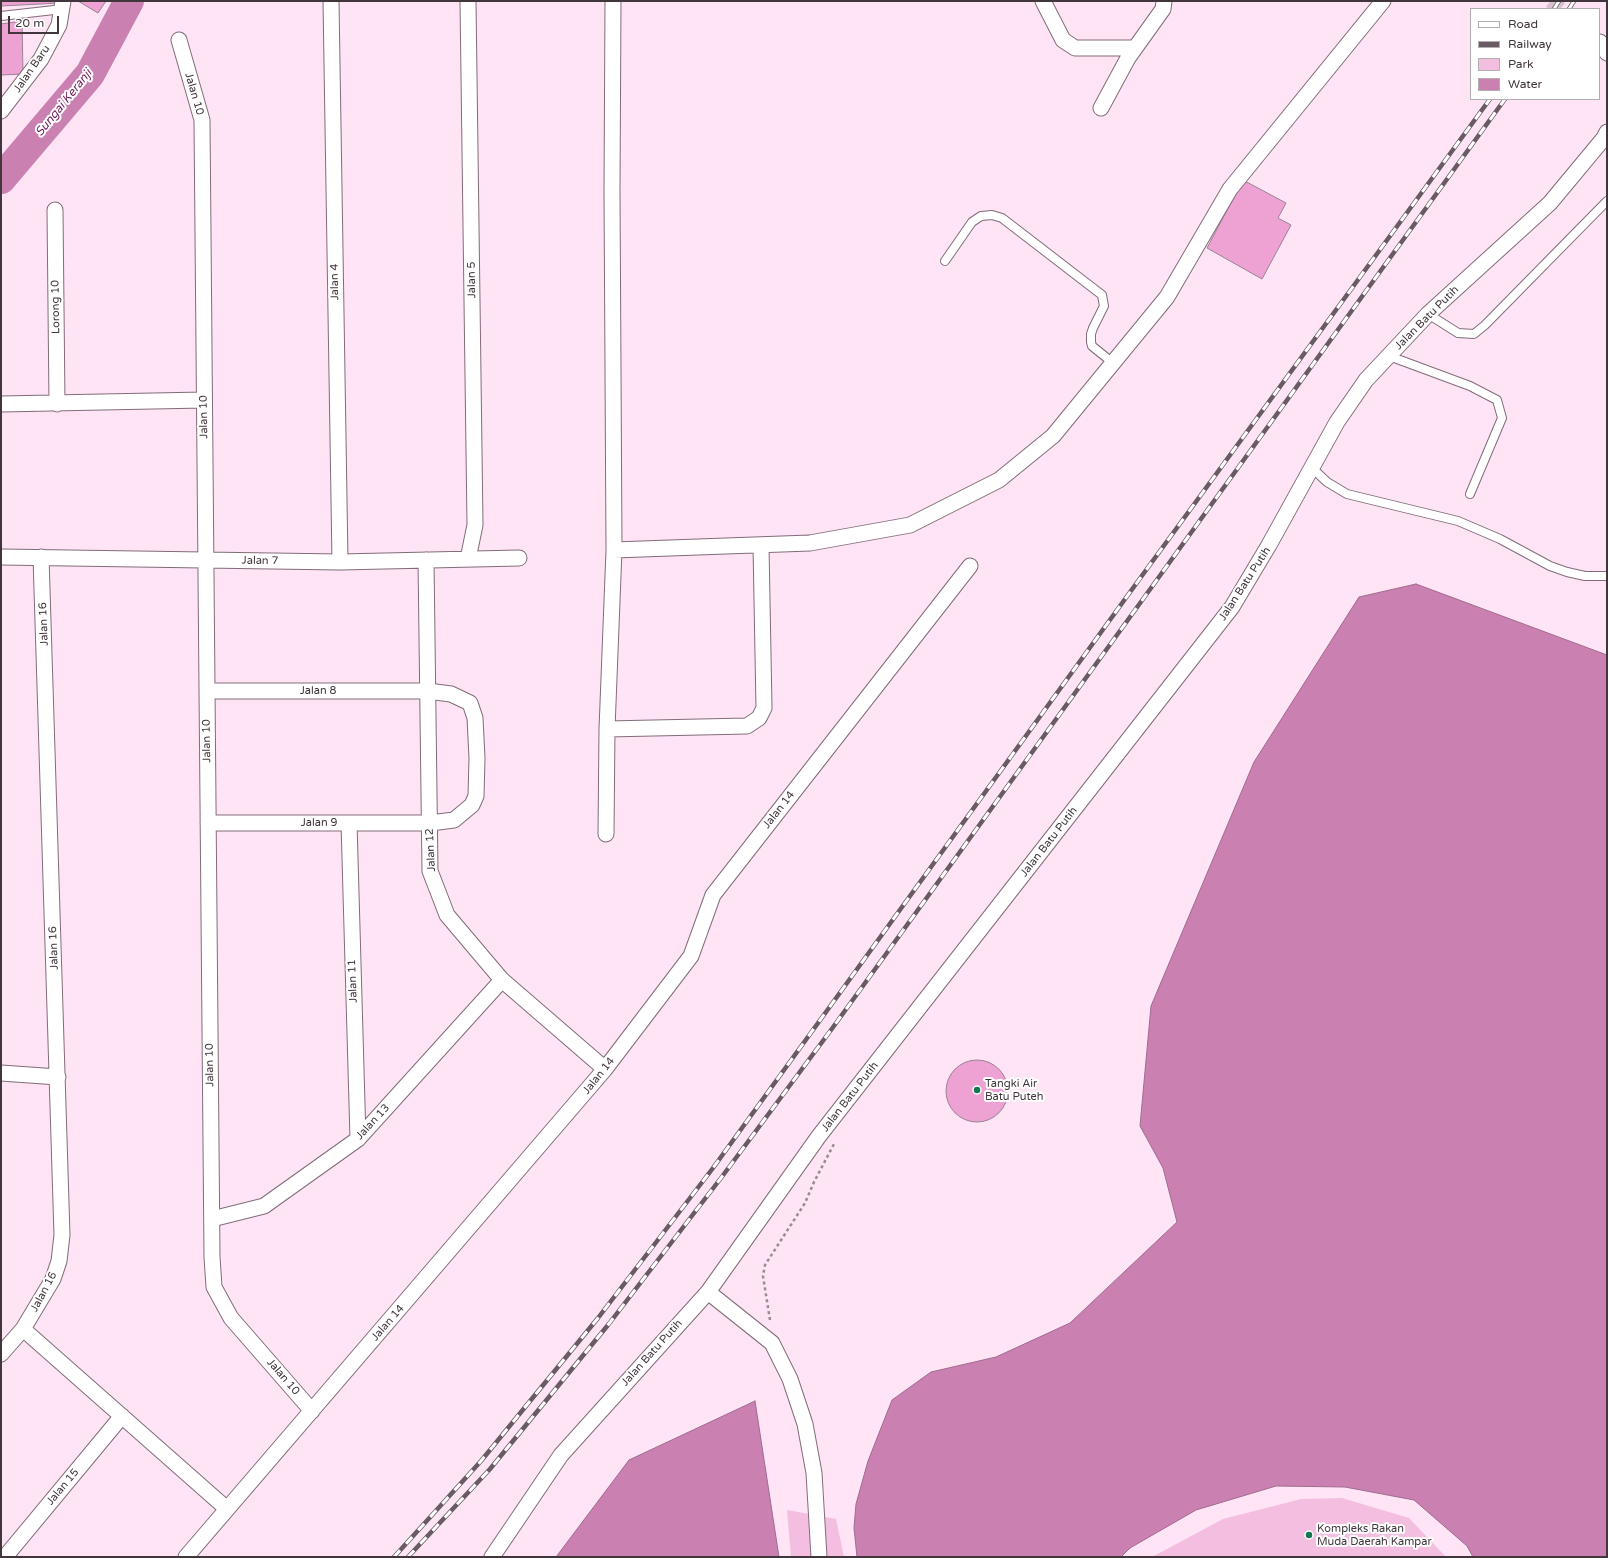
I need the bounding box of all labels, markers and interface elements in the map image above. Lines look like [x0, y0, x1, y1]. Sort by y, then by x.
scale bar [10, 8, 61, 34]
legend [1470, 8, 1600, 100]
text: 20 m [15, 16, 44, 30]
text: Road [1508, 17, 1538, 31]
text: Railway [1508, 37, 1552, 51]
street label: Jalan Baru [11, 43, 53, 95]
text: Park [1508, 57, 1534, 71]
water label: Sungai Keranji [33, 67, 95, 139]
street label: Jalan 10 [182, 71, 206, 117]
text: Water [1508, 77, 1542, 91]
street label: Jalan 5 [465, 262, 479, 298]
street label: Jalan 4 [328, 264, 342, 300]
street label: Lorong 10 [49, 280, 63, 334]
street label: Jalan Batu Putih [1392, 283, 1462, 353]
street label: Jalan 10 [197, 395, 211, 439]
street label: Jalan Batu Putih [1216, 545, 1274, 623]
street label: Jalan 7 [242, 554, 278, 568]
street label: Jalan 16 [37, 602, 51, 646]
street label: Jalan 8 [300, 684, 336, 698]
street label: Jalan 10 [200, 719, 214, 763]
street label: Jalan 14 [760, 789, 798, 831]
street label: Jalan Batu Putih [1018, 804, 1080, 880]
street label: Jalan 9 [301, 816, 337, 830]
street label: Jalan 12 [423, 828, 439, 872]
street label: Jalan 16 [47, 926, 61, 970]
street label: Jalan 11 [346, 959, 360, 1003]
street label: Jalan 10 [203, 1043, 217, 1087]
street label: Jalan 14 [580, 1055, 618, 1097]
street label: Jalan Batu Putih [819, 1059, 881, 1135]
place label: Tangki Air Batu Puteh [985, 1077, 1043, 1103]
marker: Tangki Air Batu Puteh [972, 1085, 982, 1095]
street label: Jalan 13 [353, 1102, 393, 1142]
street label: Jalan 16 [28, 1270, 60, 1314]
street label: Jalan 14 [369, 1302, 407, 1344]
street label: Jalan Batu Putih [619, 1317, 685, 1389]
street label: Jalan 10 [264, 1356, 302, 1398]
street label: Jalan 15 [44, 1466, 82, 1508]
place label: Kompleks Rakan Muda Daerah Kampar [1317, 1522, 1432, 1548]
marker: Kompleks Rakan Muda Daerah Kampar [1304, 1530, 1314, 1540]

